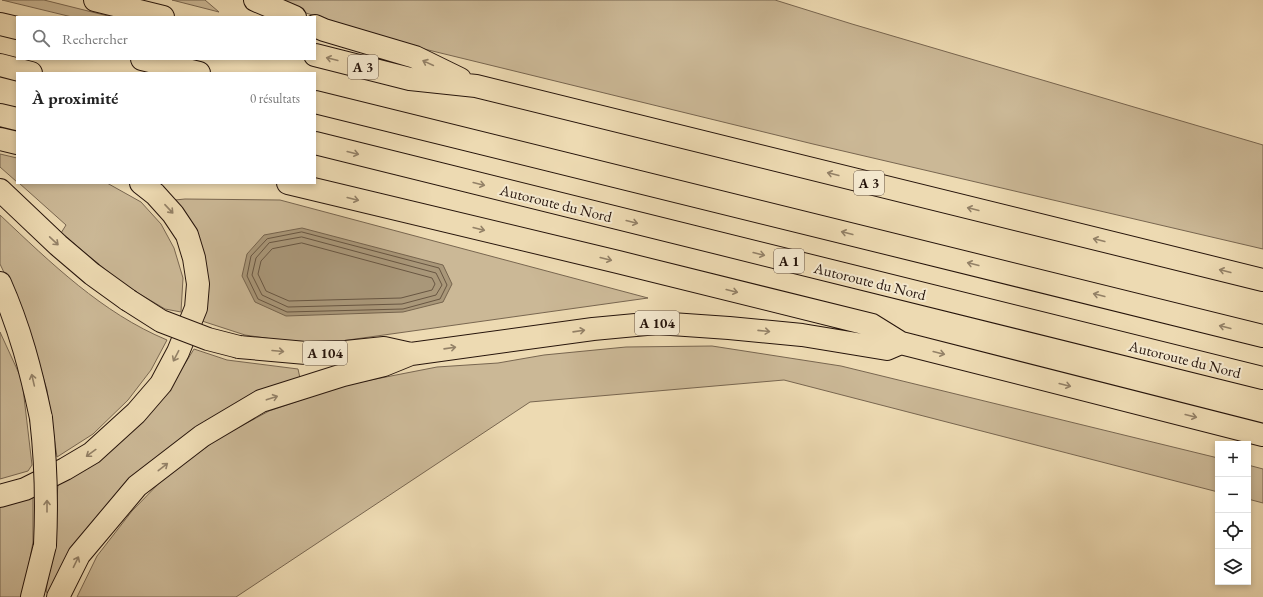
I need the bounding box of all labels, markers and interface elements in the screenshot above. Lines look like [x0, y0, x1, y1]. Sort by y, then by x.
search box [16, 16, 316, 60]
icon: search [30, 27, 52, 49]
text: Rechercher [62, 29, 128, 48]
one-way arrow [325, 55, 338, 63]
road number: A 3 [348, 55, 378, 79]
one-way arrow [422, 59, 434, 66]
text: À proximité [32, 87, 118, 109]
text: 0 résultats [250, 90, 300, 107]
one-way arrow [346, 149, 359, 157]
one-way arrow [827, 170, 840, 177]
road number: A 3 [854, 171, 884, 195]
street label: Autoroute du Nord [497, 180, 614, 226]
one-way arrow [472, 181, 485, 188]
one-way arrow [346, 195, 359, 203]
one-way arrow [164, 204, 174, 214]
one-way arrow [967, 204, 980, 212]
one-way arrow [626, 219, 639, 226]
one-way arrow [473, 226, 486, 233]
one-way arrow [840, 229, 853, 236]
one-way arrow [1093, 236, 1106, 243]
one-way arrow [49, 237, 59, 246]
road number: A 1 [774, 249, 804, 273]
one-way arrow [752, 250, 765, 258]
one-way arrow [599, 256, 612, 264]
street label: Autoroute du Nord [811, 258, 928, 304]
one-way arrow [967, 260, 980, 268]
one-way arrow [1219, 267, 1232, 274]
one-way arrow [725, 287, 738, 295]
one-way arrow [1093, 291, 1106, 299]
road number: A 104 [635, 311, 679, 335]
one-way arrow [1219, 322, 1232, 330]
one-way arrow [572, 327, 585, 335]
one-way arrow [757, 327, 770, 335]
street label: Autoroute du Nord [1126, 336, 1243, 382]
road number: A 104 [303, 341, 347, 365]
one-way arrow [443, 344, 456, 352]
one-way arrow [271, 347, 284, 354]
one-way arrow [172, 350, 179, 362]
one-way arrow [932, 350, 945, 357]
one-way arrow [28, 374, 36, 387]
one-way arrow [1058, 381, 1071, 389]
one-way arrow [266, 393, 278, 401]
one-way arrow [1184, 413, 1197, 421]
map controls [1215, 441, 1251, 585]
button: + [1215, 441, 1251, 477]
one-way arrow [86, 449, 97, 457]
one-way arrow [157, 462, 168, 471]
button: − [1215, 477, 1251, 513]
one-way arrow [43, 500, 51, 513]
button: locate [1215, 513, 1251, 549]
button: layers [1215, 549, 1251, 585]
one-way arrow [73, 556, 80, 568]

